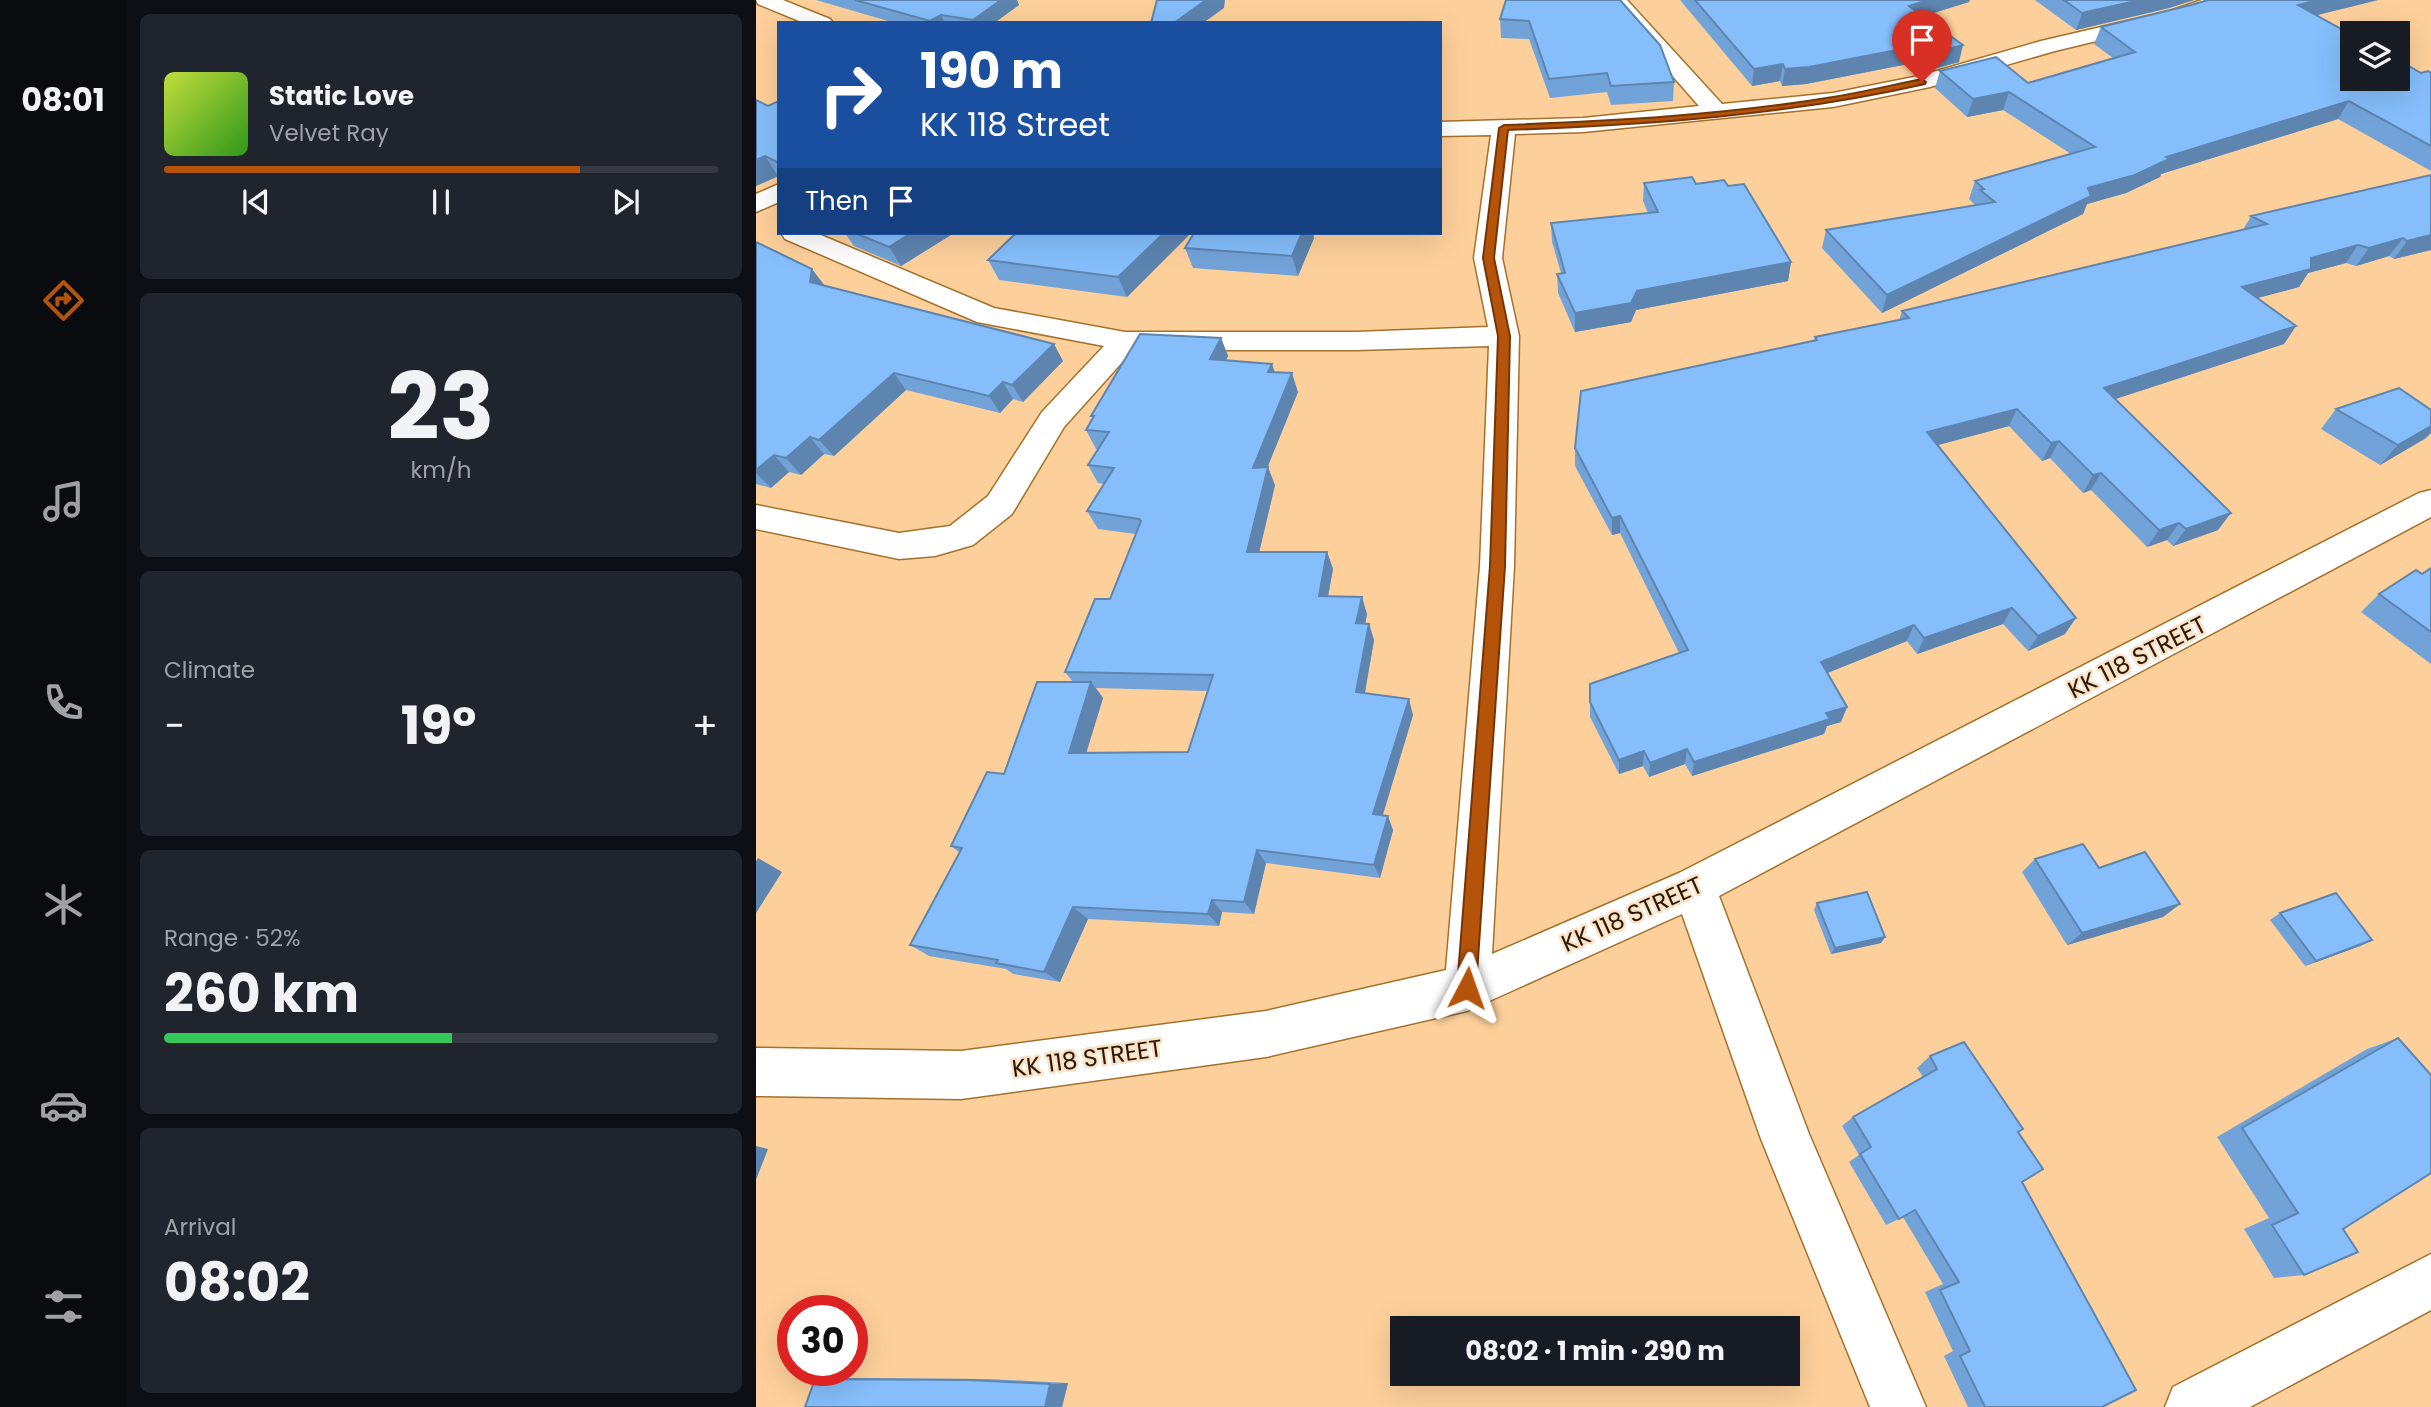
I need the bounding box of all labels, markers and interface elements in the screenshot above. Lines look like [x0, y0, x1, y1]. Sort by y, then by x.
pin [1892, 10, 1952, 82]
icon: arrive [1903, 21, 1941, 59]
map controls [2340, 21, 2410, 91]
button: layers [2340, 21, 2410, 91]
text: 190 m [920, 37, 1063, 105]
icon: right [805, 49, 896, 140]
text: 08:01 [21, 77, 105, 122]
text: Static Love [269, 78, 414, 114]
text: KK 118 Street [920, 102, 1110, 147]
text: Velvet Ray [269, 117, 389, 149]
icon: arrive [882, 182, 920, 220]
icon: previous [237, 183, 275, 221]
icon: pause [422, 183, 460, 221]
icon: next [607, 183, 645, 221]
text: Then [805, 183, 868, 219]
icon: directions [39, 276, 88, 325]
text: 23 [387, 343, 495, 471]
text: km/h [410, 454, 472, 486]
icon: music [39, 477, 88, 526]
street label: KK 118 STREET [2062, 608, 2212, 706]
text: Climate [164, 654, 255, 686]
icon: phone [39, 678, 88, 727]
text: 19° [401, 689, 476, 762]
text: − [164, 699, 185, 752]
text: + [692, 699, 718, 752]
street label: KK 118 STREET [1556, 868, 1708, 960]
icon: climate [39, 880, 88, 929]
text: Range · 52% [164, 922, 300, 954]
position arrow [1430, 951, 1504, 1025]
text: 260 km [164, 957, 359, 1030]
street label: KK 118 STREET [1010, 1031, 1164, 1085]
icon: car [39, 1081, 88, 1130]
text: Arrival [164, 1211, 236, 1243]
text: 08:02 [164, 1246, 310, 1319]
icon: filters [39, 1282, 88, 1331]
speed limit sign: 30 [777, 1295, 868, 1386]
text: 08:02 · 1 min · 290 m [1465, 1333, 1725, 1369]

